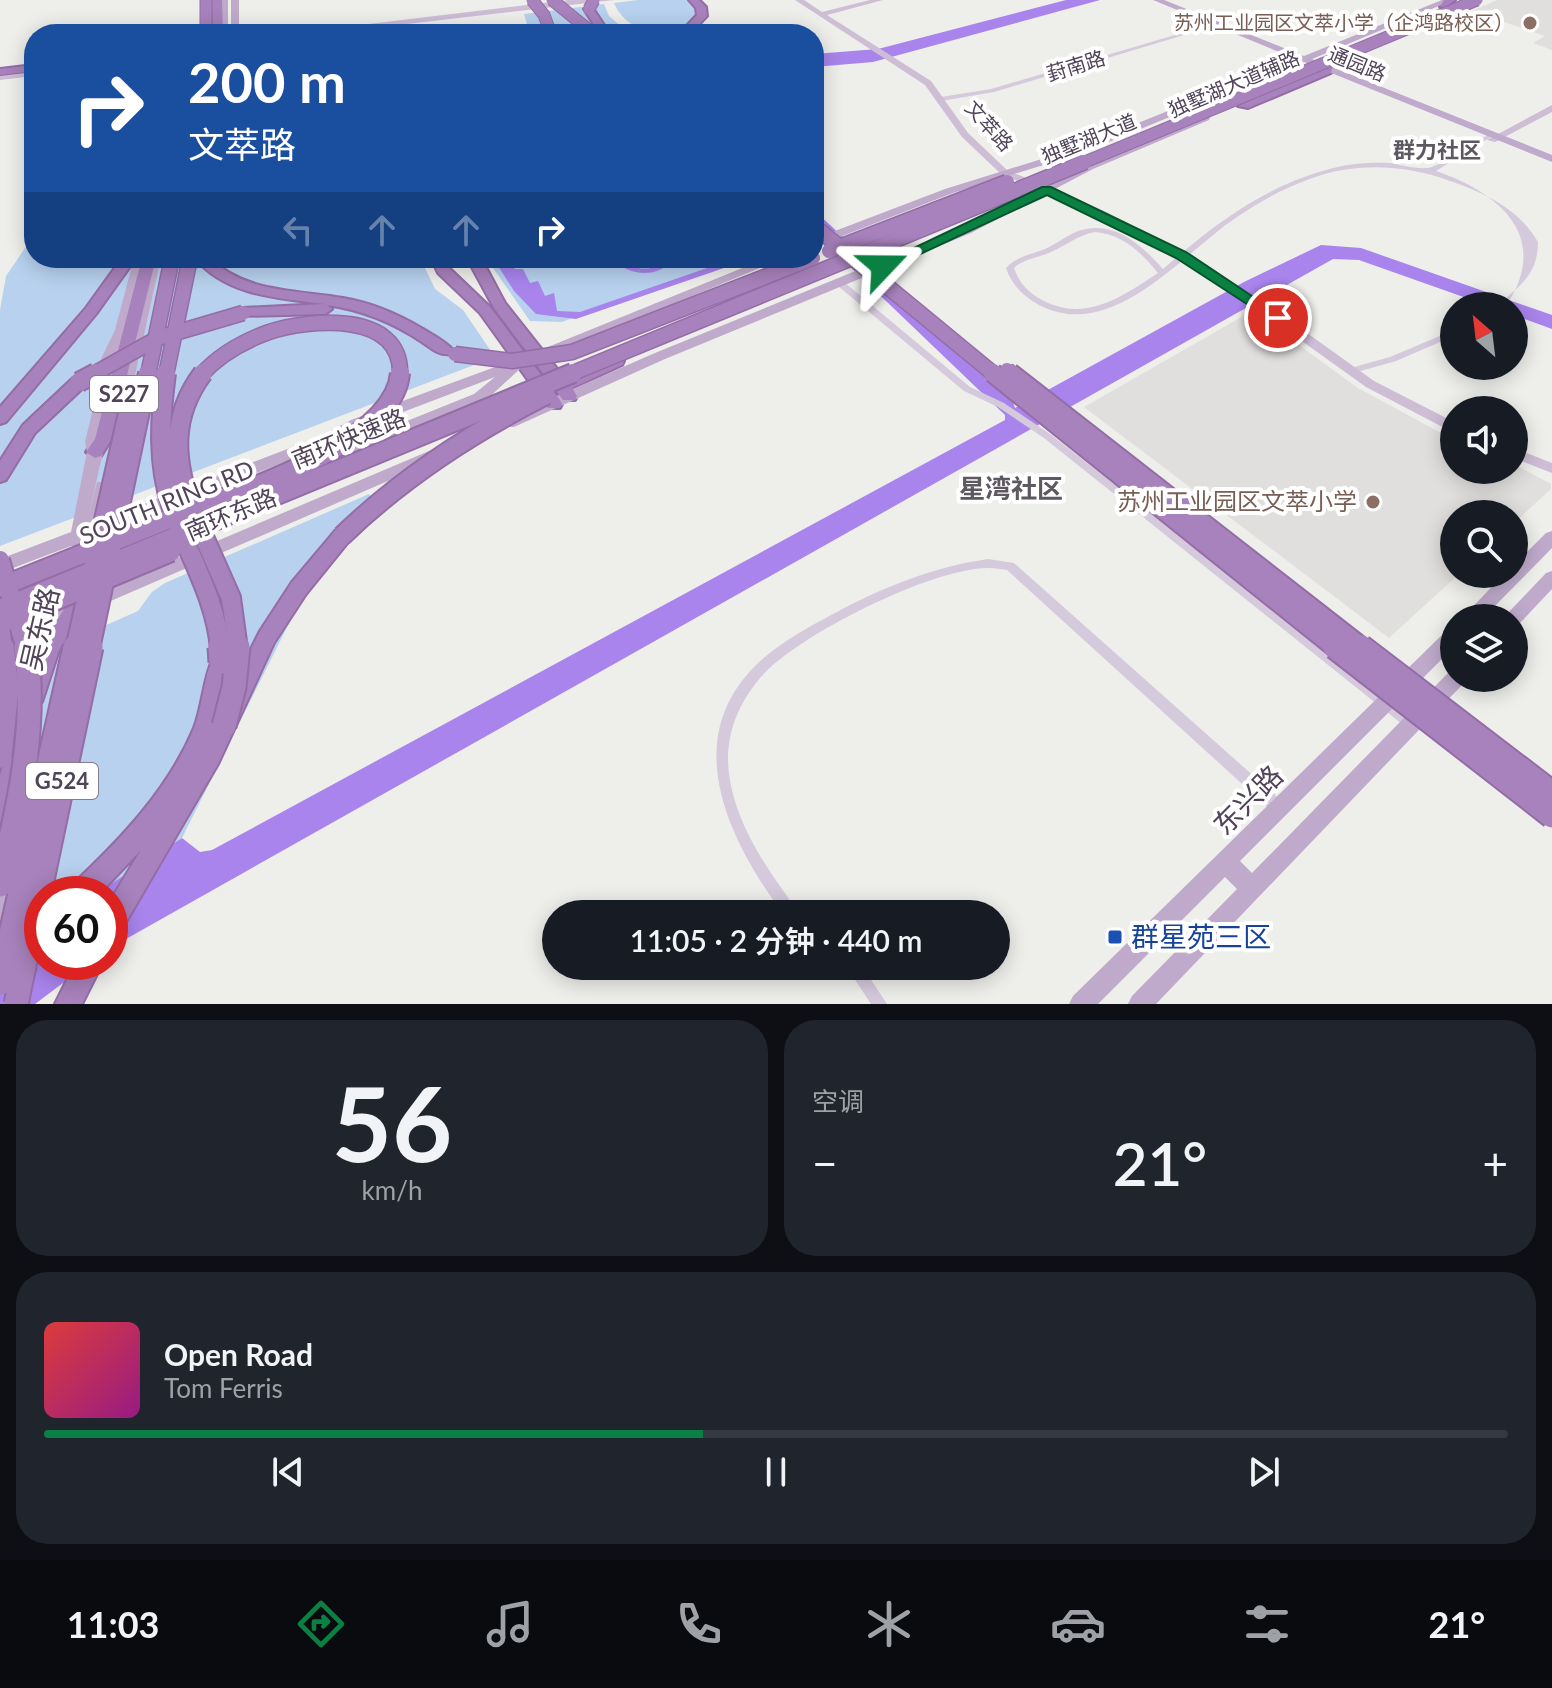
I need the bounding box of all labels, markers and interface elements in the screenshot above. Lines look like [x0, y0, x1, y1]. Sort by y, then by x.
place label: 苏州工业园区文萃小学（企鸿路校区） [1174, 10, 1514, 34]
marker: 苏州工业园区文萃小学（企鸿路校区） [1521, 14, 1539, 32]
street label: 通园路 [1325, 41, 1390, 85]
street label: 葑南路 [1044, 45, 1108, 85]
street label: 独墅湖大道辅路 [1164, 45, 1303, 121]
text: 200 m [188, 48, 346, 115]
icon: right [56, 56, 160, 160]
street label: 文萃路 [961, 95, 1019, 156]
street label: 独墅湖大道 [1038, 108, 1139, 168]
text: 文萃路 [188, 122, 296, 166]
district label: 群力社区 [1393, 136, 1481, 163]
icon: left [276, 208, 320, 252]
icon: ahead [360, 208, 404, 252]
icon: ahead [444, 208, 488, 252]
icon: right [528, 208, 572, 252]
position arrow [841, 224, 925, 308]
pin [1244, 284, 1312, 352]
north arrow [1440, 292, 1528, 380]
map controls [1440, 292, 1528, 692]
icon: arrive [1256, 296, 1300, 340]
road number: S227 [90, 376, 158, 412]
button: sound [1440, 396, 1528, 484]
street label: 南环快速路 [287, 402, 410, 474]
street label: SOUTH RING RD [75, 453, 258, 550]
district label: 星湾社区 [959, 472, 1063, 504]
street label: 南环东路 [181, 482, 280, 546]
place label: 苏州工业园区文萃小学 [1117, 486, 1357, 515]
marker: 苏州工业园区文萃小学 [1364, 493, 1382, 511]
button: search [1440, 500, 1528, 588]
street label: 吴东路 [13, 584, 65, 674]
button: layers [1440, 604, 1528, 692]
street label: 东兴路 [1206, 758, 1289, 841]
road number: G524 [26, 763, 98, 799]
speed limit sign: 60 [24, 876, 128, 980]
place label: 群星苑三区 [1131, 919, 1271, 953]
text: 11:05 · 2 分钟 · 440 m [630, 922, 922, 958]
marker: 群星苑三区 [1106, 928, 1124, 946]
text: 56 [332, 1059, 452, 1184]
text: 空调 [812, 1085, 864, 1117]
text: 21° [1113, 1127, 1207, 1199]
text: − [812, 1137, 838, 1189]
text: + [1482, 1137, 1508, 1189]
text: km/h [362, 1174, 422, 1206]
text: Open Road [164, 1336, 313, 1372]
text: Tom Ferris [164, 1372, 283, 1404]
icon: previous [266, 1450, 310, 1494]
icon: pause [754, 1450, 798, 1494]
icon: next [1242, 1450, 1286, 1494]
icon: directions [293, 1596, 349, 1652]
icon: music [482, 1596, 538, 1652]
icon: phone [671, 1596, 727, 1652]
icon: climate [861, 1596, 917, 1652]
icon: car [1050, 1596, 1106, 1652]
icon: filters [1239, 1596, 1295, 1652]
text: 11:03 [67, 1602, 159, 1646]
text: 21° [1429, 1602, 1485, 1646]

